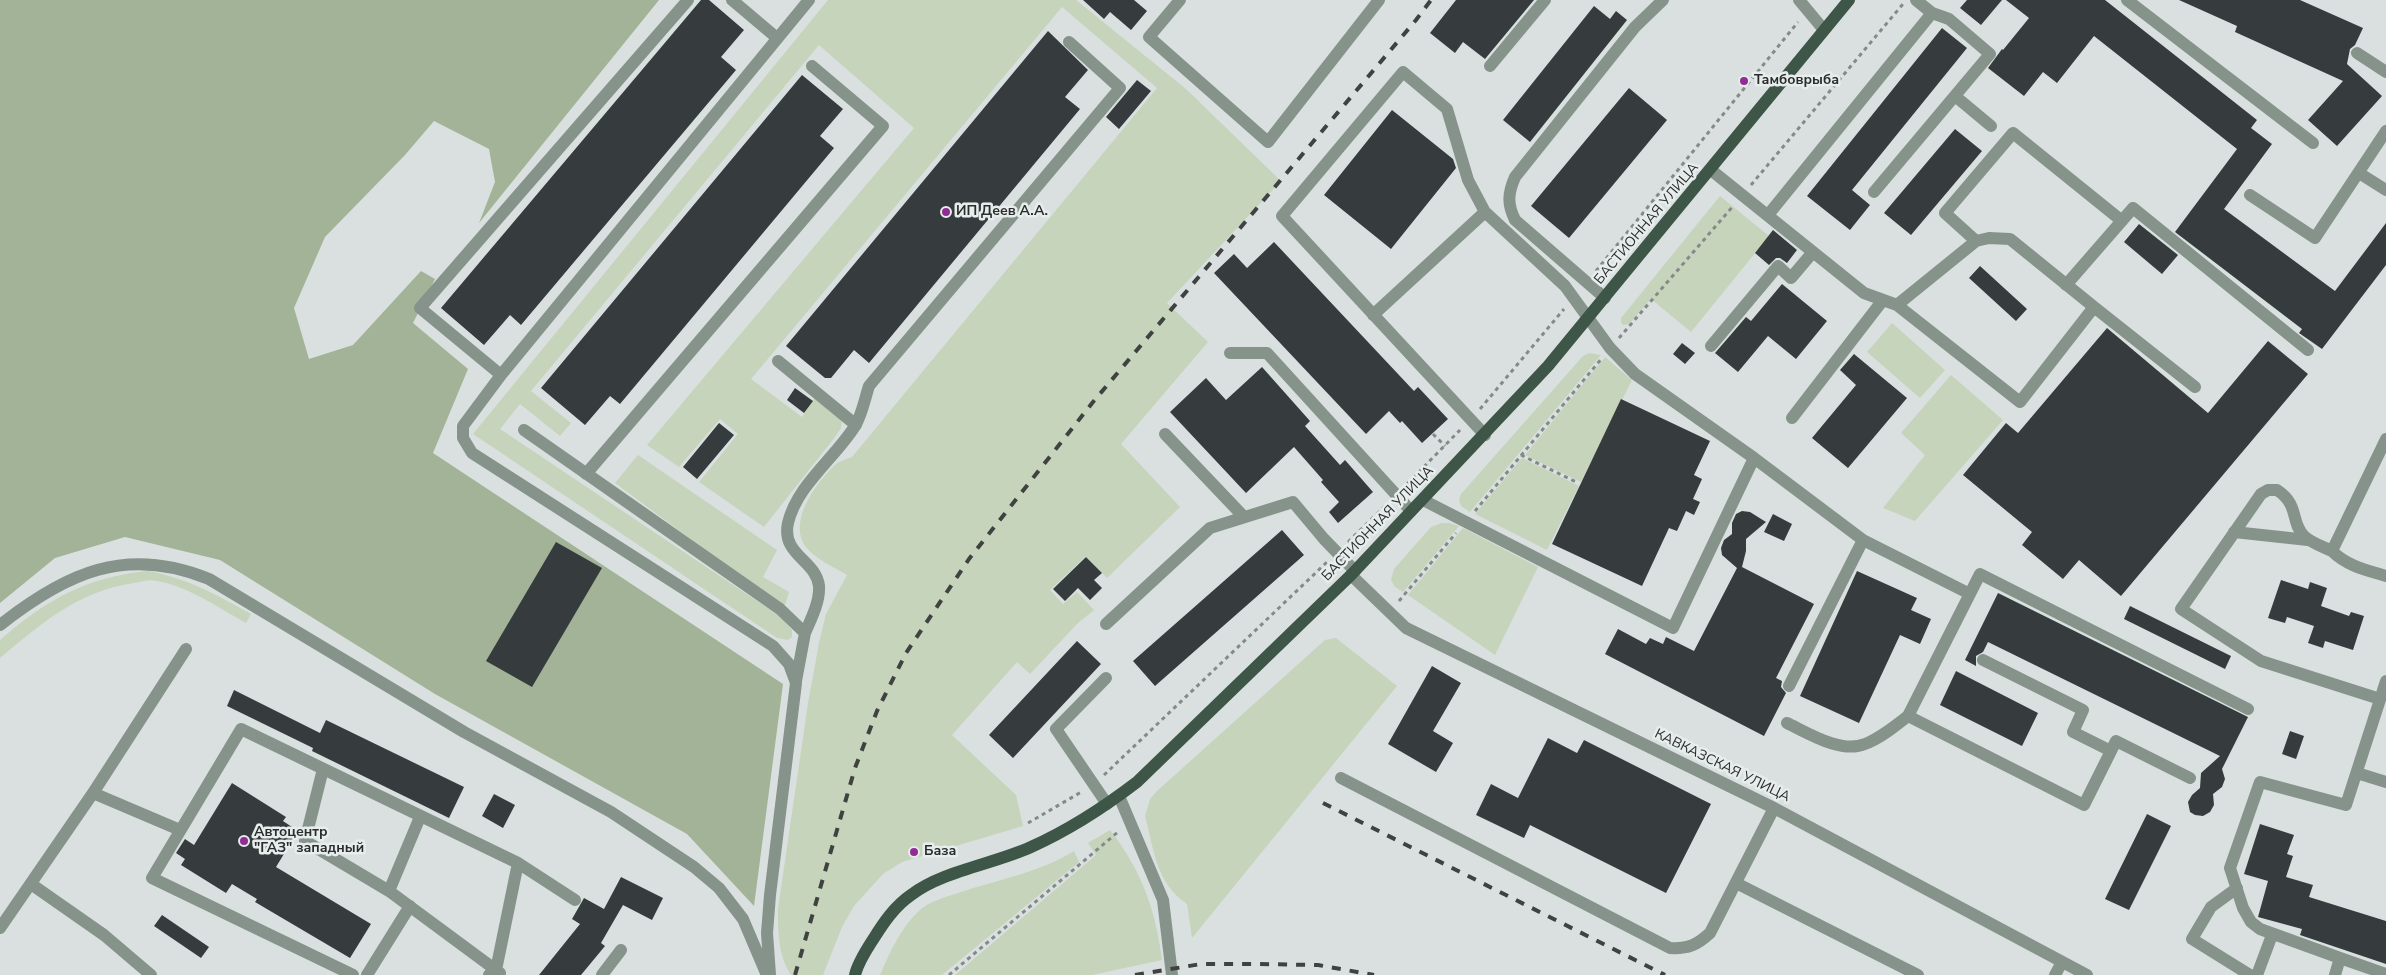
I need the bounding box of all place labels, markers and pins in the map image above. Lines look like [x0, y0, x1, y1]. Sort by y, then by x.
place label: Тамбоврыба [1754, 73, 1839, 89]
marker: Тамбоврыба [1738, 75, 1750, 87]
place label: ИП Деев А.А. [956, 204, 1048, 220]
marker: ИП Деев А.А. [940, 206, 952, 218]
place label: Автоцентр "ГАЗ" западный [254, 825, 364, 858]
marker: Автоцентр "ГАЗ" западный [238, 835, 250, 847]
place label: База [924, 844, 956, 860]
marker: База [908, 846, 920, 858]

